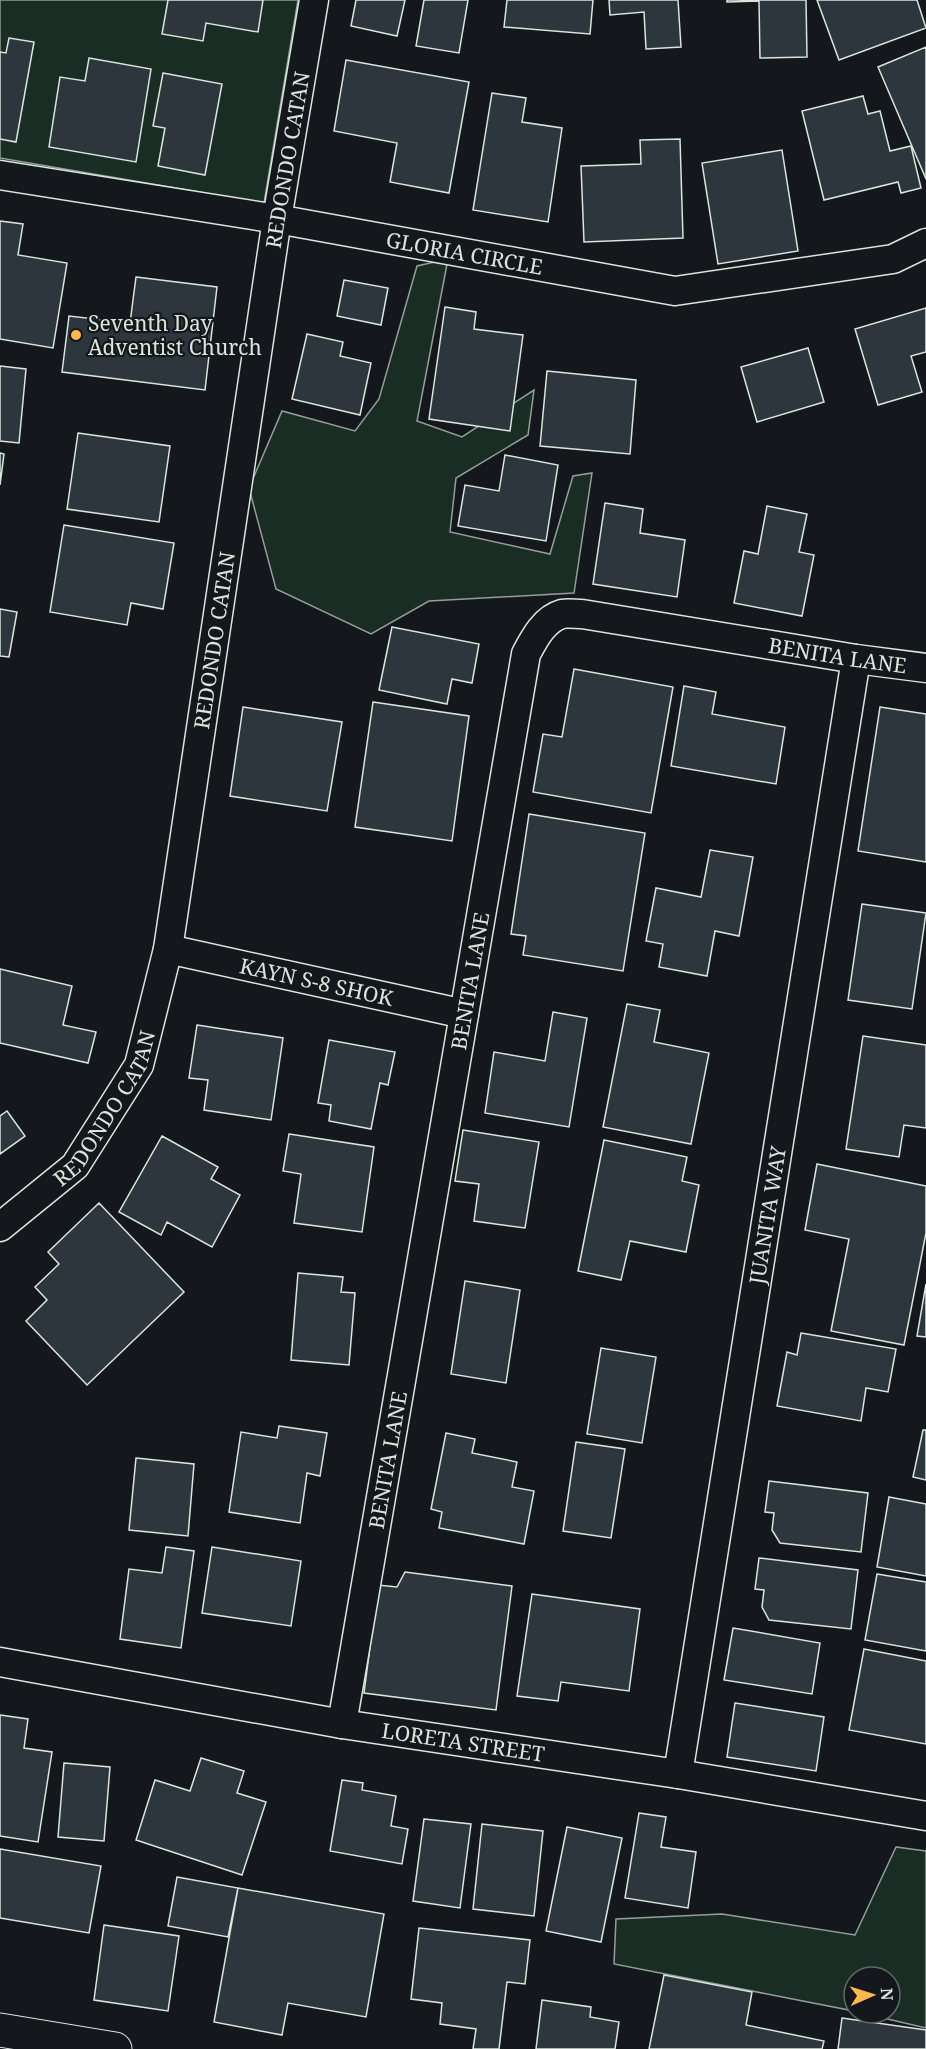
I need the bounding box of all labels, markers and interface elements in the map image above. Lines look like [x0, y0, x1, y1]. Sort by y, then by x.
street label: REDONDO CATAN [259, 69, 316, 250]
street label: GLORIA CIRCLE [384, 225, 545, 281]
place label: Seventh Day Adventist Church [88, 309, 262, 361]
marker: Seventh Day Adventist Church [69, 328, 83, 342]
street label: REDONDO CATAN [187, 550, 241, 731]
street label: BENITA LANE [766, 631, 908, 679]
street label: BENITA LANE [444, 910, 495, 1052]
street label: KAYN S-8 SHOK [237, 951, 396, 1012]
street label: REDONDO CATAN [47, 1027, 161, 1192]
street label: JUANITA WAY [742, 1143, 792, 1287]
street label: BENITA LANE [362, 1389, 413, 1531]
street label: LORETA STREET [380, 1716, 546, 1768]
north arrow [842, 1965, 902, 2025]
text: N [876, 1987, 898, 2001]

